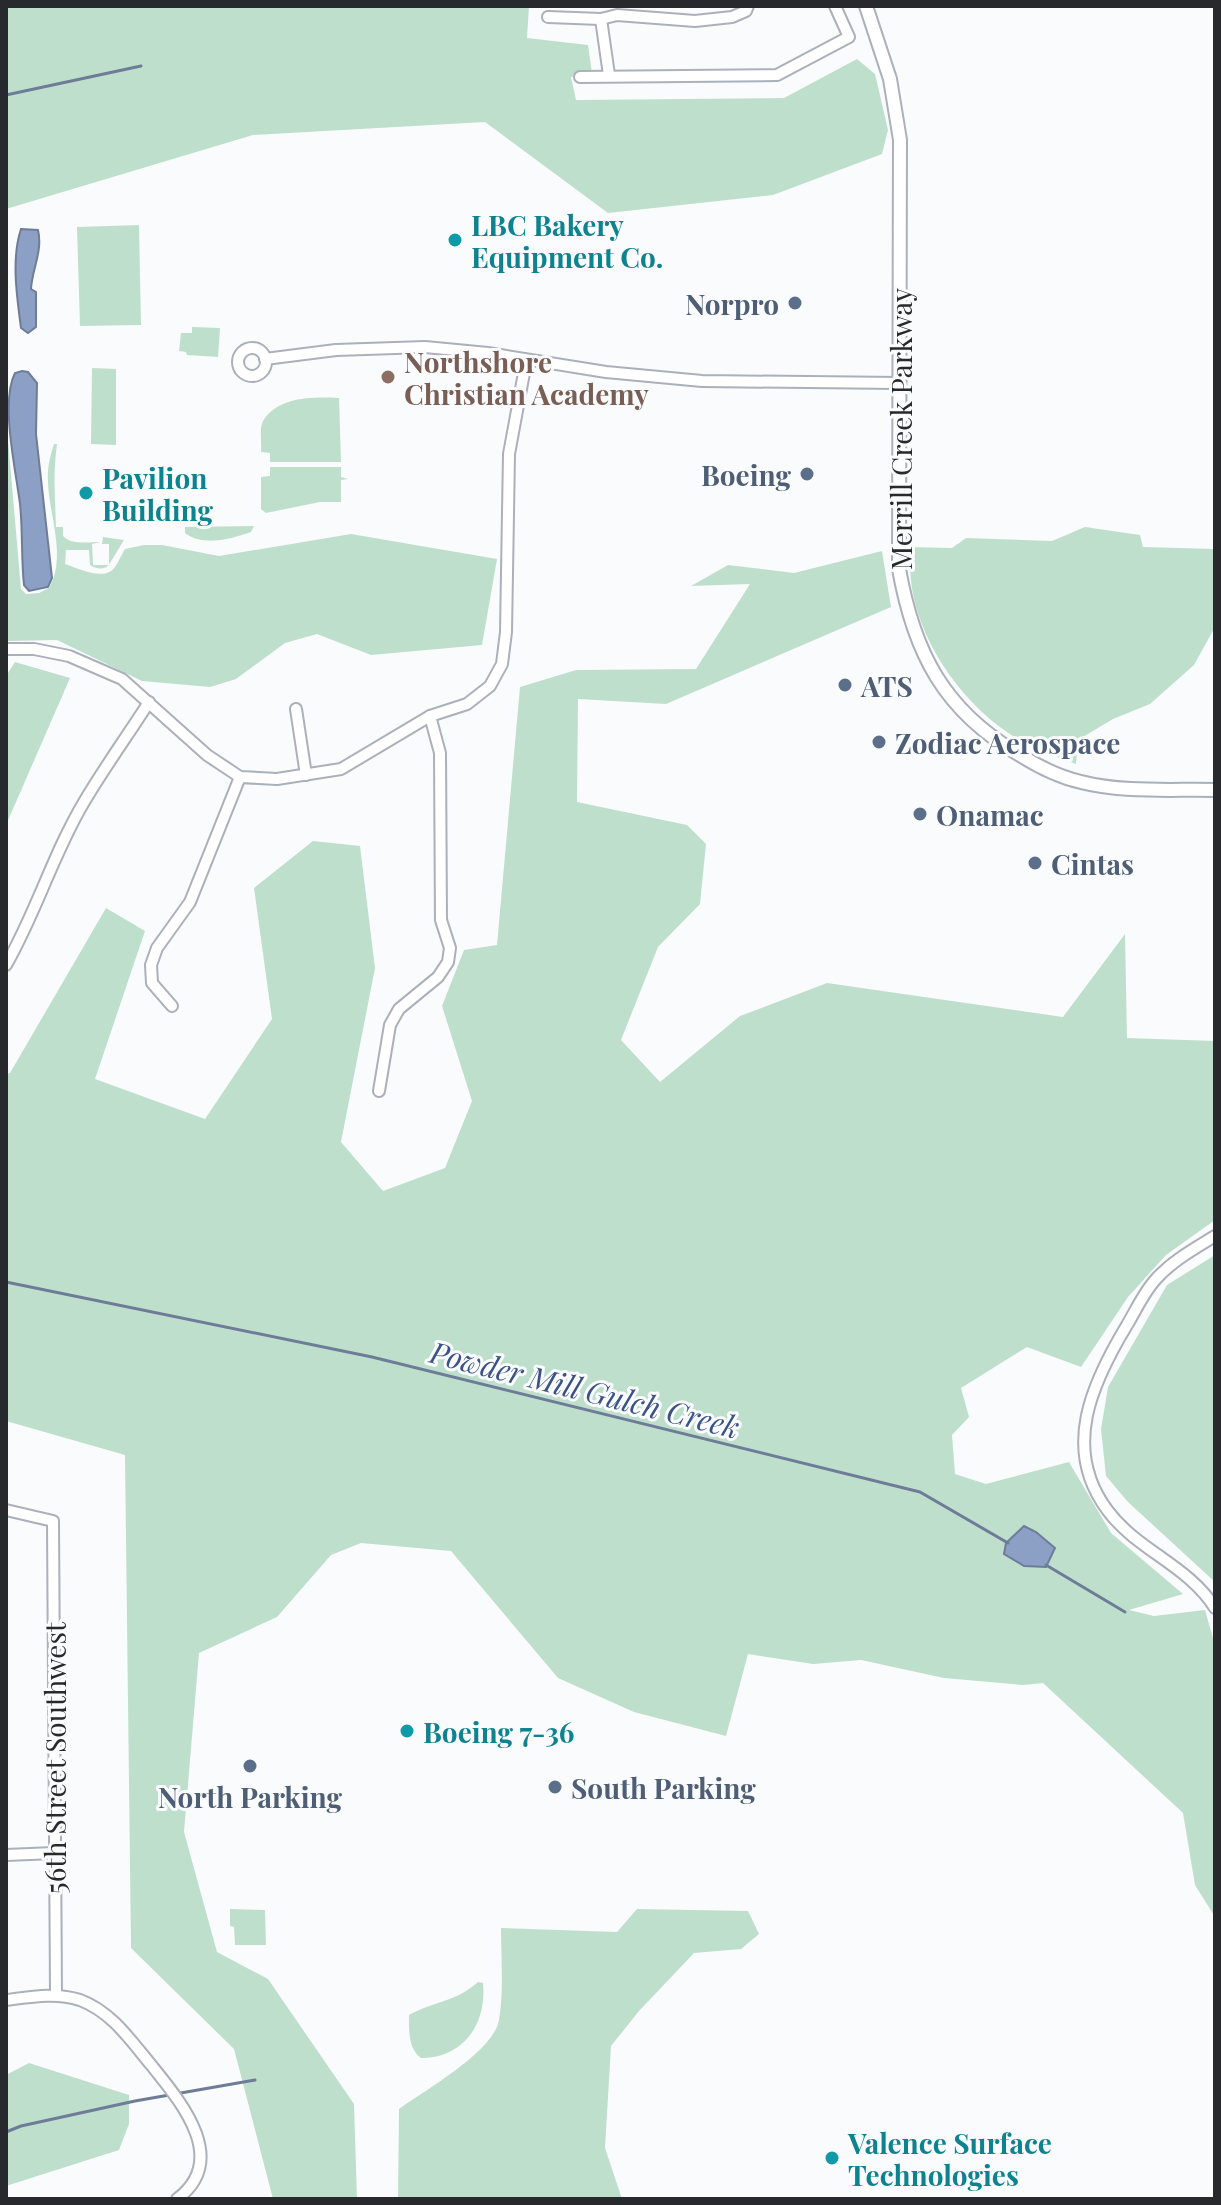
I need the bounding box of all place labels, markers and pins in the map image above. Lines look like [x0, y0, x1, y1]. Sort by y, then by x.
place label: LBC Bakery Equipment Co. [471, 206, 663, 275]
marker: LBC Bakery Equipment Co. [446, 231, 464, 249]
place label: Norpro [685, 285, 779, 322]
marker: Norpro [786, 294, 804, 312]
place label: Northshore Christian Academy [404, 343, 649, 412]
marker: Northshore Christian Academy [379, 368, 397, 386]
place label: Boeing [701, 456, 792, 493]
place label: Pavilion Building [102, 459, 214, 528]
marker: Boeing [798, 465, 816, 483]
marker: Pavilion Building [77, 484, 95, 502]
place label: ATS [860, 667, 913, 704]
marker: ATS [836, 676, 854, 694]
place label: Zodiac Aerospace [895, 724, 1120, 761]
marker: Zodiac Aerospace [870, 733, 888, 751]
place label: Onamac [936, 796, 1044, 833]
marker: Onamac [911, 805, 929, 823]
place label: Cintas [1051, 845, 1134, 882]
marker: Cintas [1026, 854, 1044, 872]
place label: Boeing 7-36 [423, 1713, 575, 1750]
marker: Boeing 7-36 [398, 1722, 416, 1740]
marker: North Parking [241, 1757, 259, 1775]
place label: South Parking [571, 1769, 756, 1806]
place label: North Parking [158, 1778, 343, 1815]
marker: South Parking [546, 1778, 564, 1796]
place label: Valence Surface Technologies [847, 2124, 1052, 2193]
marker: Valence Surface Technologies [823, 2149, 841, 2167]

